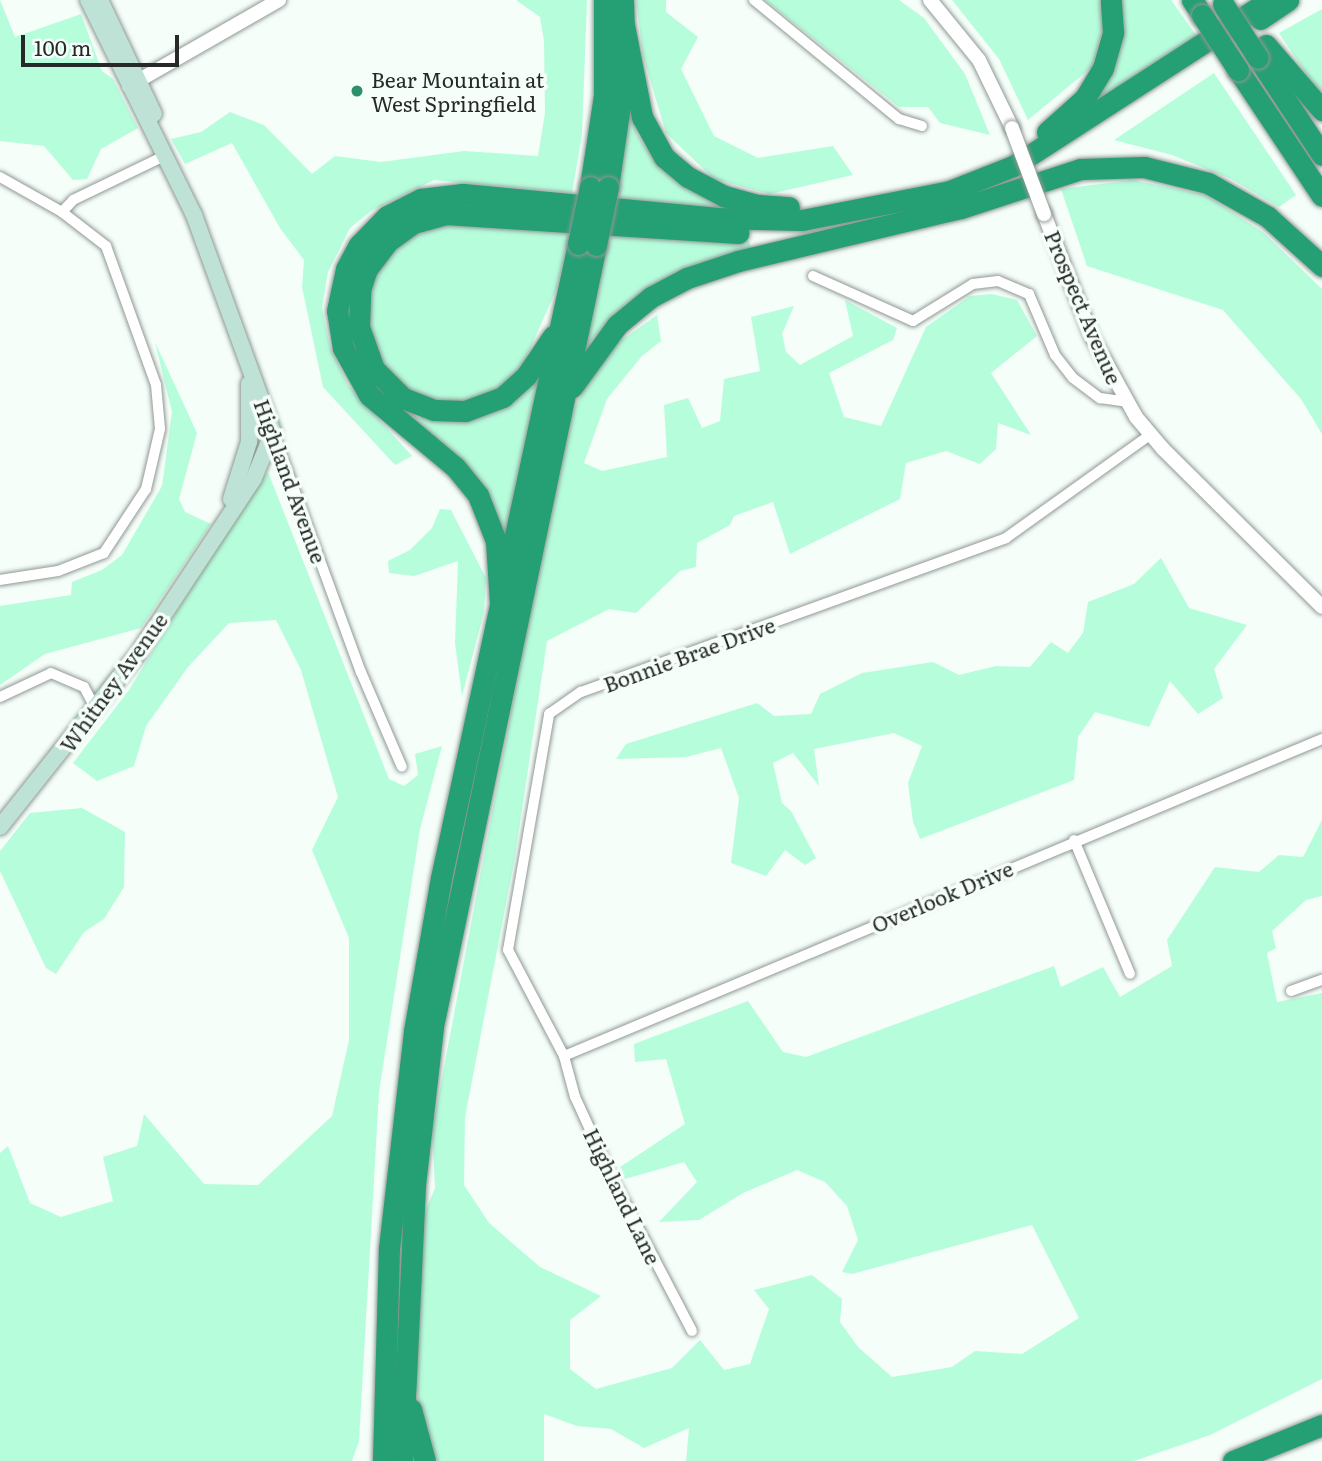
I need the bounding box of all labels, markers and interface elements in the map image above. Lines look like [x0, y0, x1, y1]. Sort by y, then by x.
scale bar [24, 21, 182, 65]
text: 100 m [34, 31, 91, 62]
place label: Bear Mountain at West Springfield [371, 66, 544, 116]
marker: Bear Mountain at West Springfield [349, 83, 365, 99]
street label: Prospect Avenue [1040, 226, 1128, 388]
street label: Highland Avenue [250, 396, 332, 566]
street label: Whitney Avenue [54, 608, 172, 756]
street label: Bonnie Brae Drive [600, 611, 778, 697]
street label: Overlook Drive [868, 855, 1016, 937]
street label: Highland Lane [579, 1124, 667, 1268]

